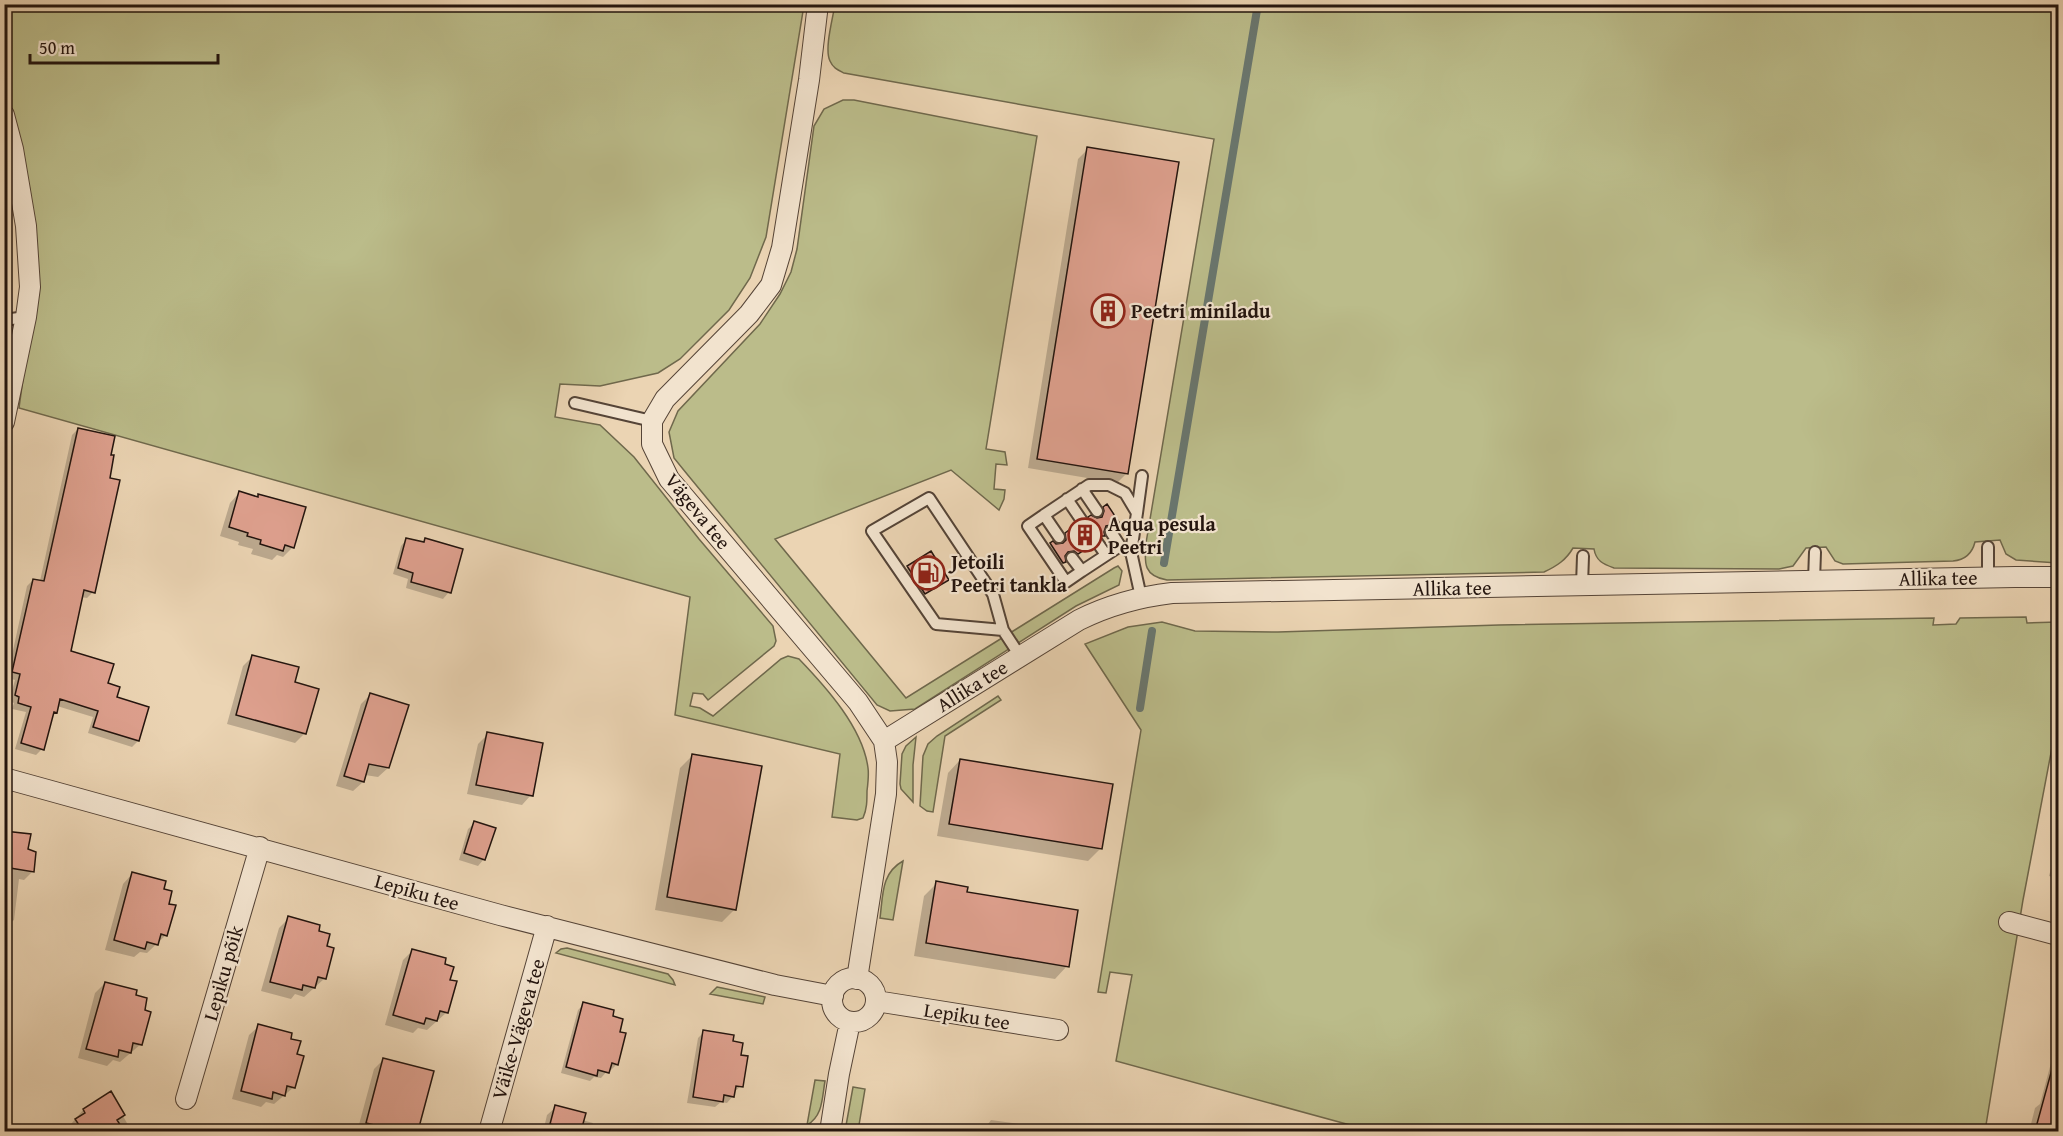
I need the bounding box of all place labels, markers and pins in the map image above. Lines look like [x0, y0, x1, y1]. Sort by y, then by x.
building icon: Peetri miniladu [1090, 293, 1126, 329]
place label: Peetri miniladu [1131, 296, 1271, 325]
place label: Aqua pesula Peetri [1108, 509, 1217, 561]
building icon: Aqua pesula Peetri [1067, 517, 1103, 553]
place label: Jetoili Peetri tankla [948, 547, 1068, 599]
fuel station icon: Jetoili Peetri tankla [910, 555, 946, 591]

